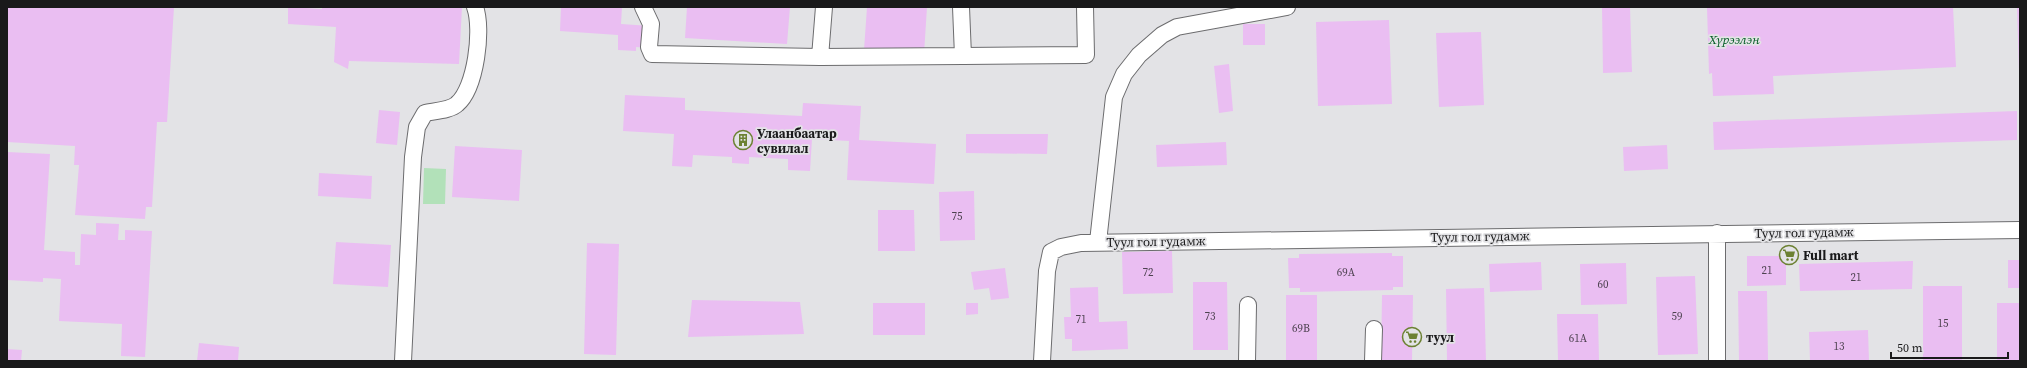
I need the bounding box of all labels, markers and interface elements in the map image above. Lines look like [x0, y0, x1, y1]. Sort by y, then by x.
park label: Хүрээлэн [1707, 31, 1760, 48]
place label: Улаанбаатар сувилал [757, 125, 837, 157]
building icon: Улаанбаатар сувилал [732, 129, 754, 151]
house number: 75 [952, 209, 963, 224]
street label: Туул гол гудамж [1754, 223, 1854, 242]
street label: Туул гол гудамж [1430, 227, 1530, 246]
street label: Туул гол гудамж [1106, 232, 1206, 251]
supermarket icon: Full mart [1778, 244, 1800, 266]
place label: Full mart [1803, 247, 1859, 264]
house number: 21 [1762, 263, 1773, 278]
house number: 72 [1143, 265, 1154, 280]
house number: 69А [1337, 265, 1356, 280]
house number: 21 [1851, 270, 1862, 285]
house number: 60 [1598, 277, 1609, 292]
house number: 73 [1205, 309, 1216, 324]
house number: 59 [1672, 309, 1683, 324]
house number: 71 [1076, 312, 1087, 327]
house number: 15 [1938, 316, 1949, 331]
house number: 69В [1292, 321, 1310, 336]
supermarket icon: туул [1401, 326, 1423, 348]
place label: туул [1426, 329, 1454, 346]
house number: 61A [1569, 331, 1588, 346]
scale bar [1891, 334, 2008, 360]
house number: 13 [1834, 339, 1845, 354]
text: 50 m [1897, 340, 1923, 356]

